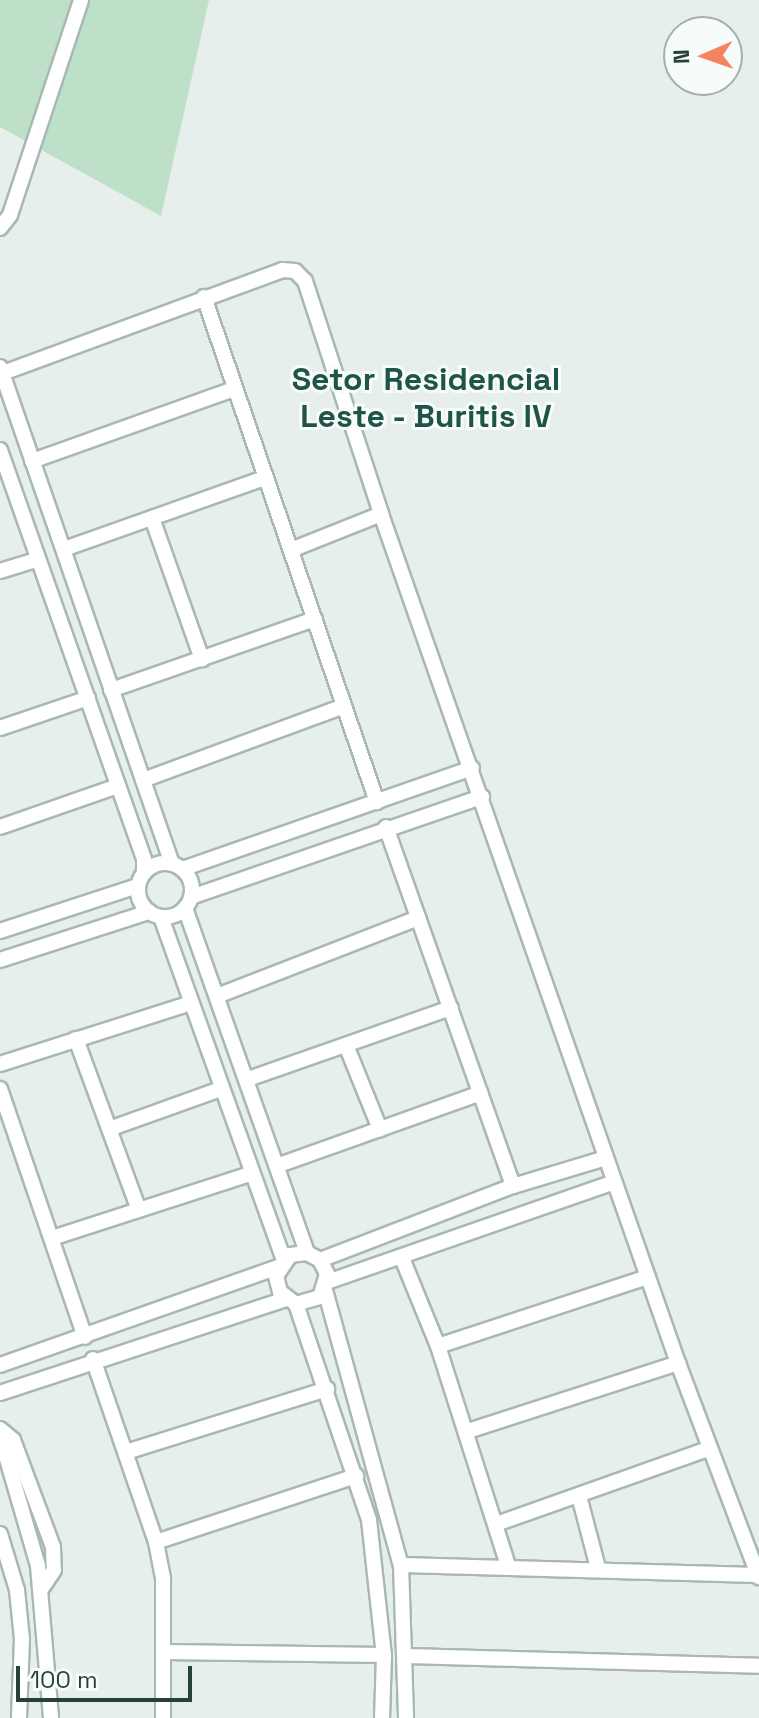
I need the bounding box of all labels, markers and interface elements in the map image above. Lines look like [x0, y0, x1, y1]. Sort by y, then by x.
north arrow [663, 16, 743, 96]
text: N [667, 49, 695, 65]
district label: Setor Residencial Leste - Buritis IV [292, 361, 560, 436]
scale bar [20, 1650, 196, 1700]
text: 100 m [30, 1664, 98, 1695]

